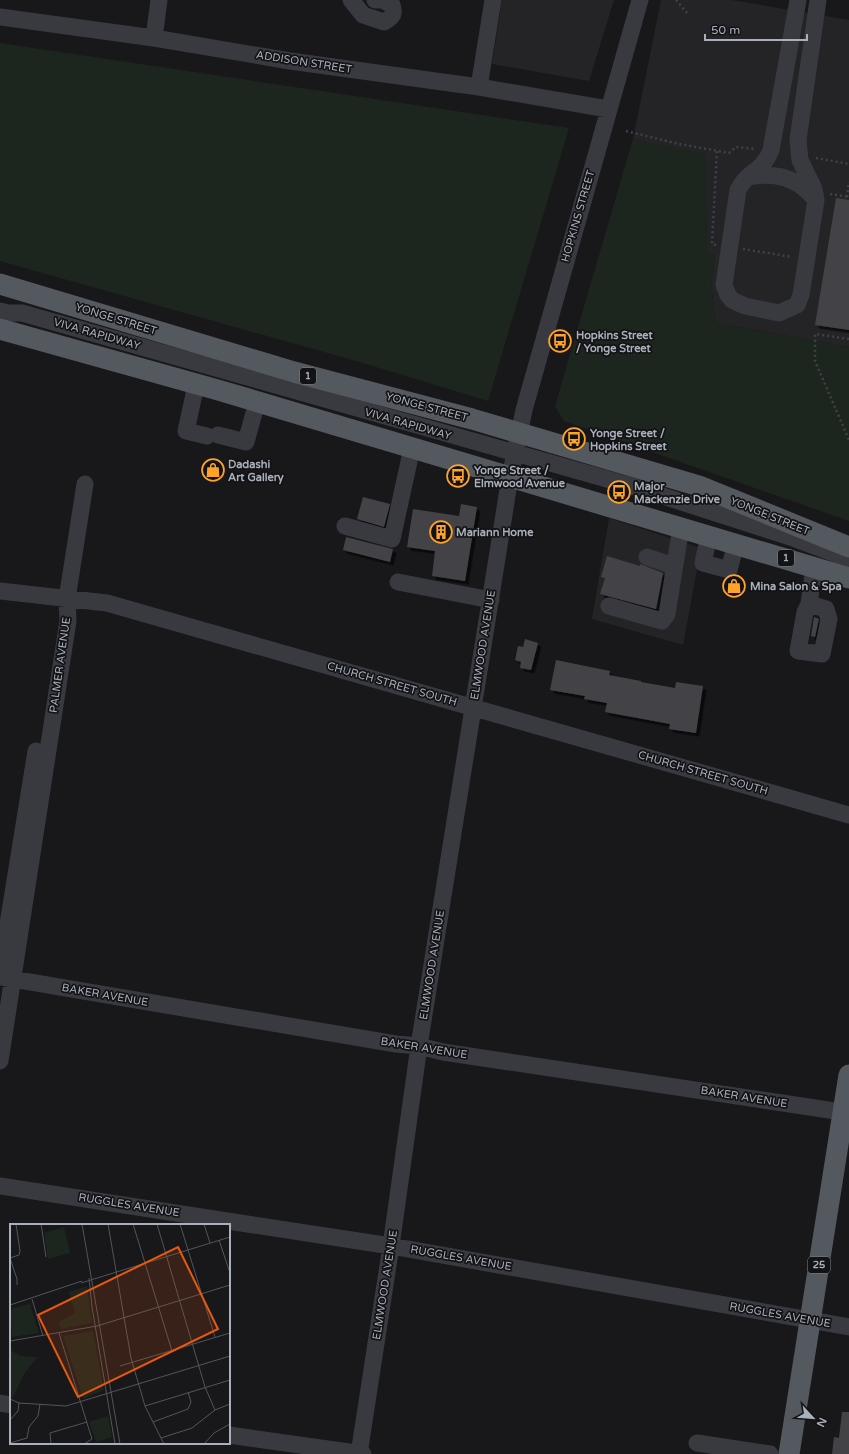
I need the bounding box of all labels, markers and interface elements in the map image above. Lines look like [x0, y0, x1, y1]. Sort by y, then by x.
scale bar [705, 16, 807, 42]
text: 50 m [711, 23, 740, 37]
street label: ADDISON STREET [255, 48, 353, 76]
street label: HOPKINS STREET [559, 168, 597, 264]
street label: YONGE STREET [74, 300, 158, 338]
street label: VIVA RAPIDWAY [52, 315, 142, 353]
bus stop icon: Hopkins Street / Yonge Street [547, 328, 573, 354]
place label: Hopkins Street / Yonge Street [576, 329, 654, 356]
road number: 1 [300, 368, 316, 384]
street label: YONGE STREET [385, 390, 470, 424]
street label: VIVA RAPIDWAY [363, 405, 453, 443]
bus stop icon: Yonge Street / Hopkins Street [561, 426, 587, 452]
place label: Yonge Street / Hopkins Street [590, 427, 668, 454]
shop icon: Dadashi Art Gallery [200, 457, 226, 483]
place label: Dadashi Art Gallery [228, 458, 284, 485]
bus stop icon: Yonge Street / Elmwood Avenue [445, 463, 471, 489]
place label: Yonge Street / Elmwood Avenue [474, 464, 566, 490]
bus stop icon: Major Mackenzie Drive [606, 479, 632, 505]
place label: Major Mackenzie Drive [634, 480, 721, 506]
street label: YONGE STREET [728, 494, 812, 538]
building icon: Mariann Home [428, 519, 454, 545]
place label: Mariann Home [456, 526, 534, 539]
road number: 1 [778, 550, 794, 566]
shop icon: Mina Salon & Spa [721, 573, 747, 599]
place label: Mina Salon & Spa [750, 580, 842, 594]
street label: ELMWOOD AVENUE [468, 589, 498, 701]
street label: PALMER AVENUE [47, 616, 73, 714]
street label: CHURCH STREET SOUTH [326, 659, 458, 709]
street label: CHURCH STREET SOUTH [637, 748, 769, 798]
street label: ELMWOOD AVENUE [417, 909, 447, 1021]
street label: BAKER AVENUE [61, 981, 149, 1009]
street label: BAKER AVENUE [380, 1035, 468, 1061]
street label: BAKER AVENUE [700, 1084, 788, 1110]
street label: RUGGLES AVENUE [77, 1191, 181, 1219]
inset map [10, 1224, 230, 1444]
street label: ELMWOOD AVENUE [370, 1229, 400, 1341]
street label: RUGGLES AVENUE [409, 1243, 513, 1273]
road number: 25 [808, 1257, 830, 1273]
street label: RUGGLES AVENUE [728, 1300, 832, 1330]
north arrow [793, 1398, 833, 1438]
text: N [814, 1415, 829, 1429]

